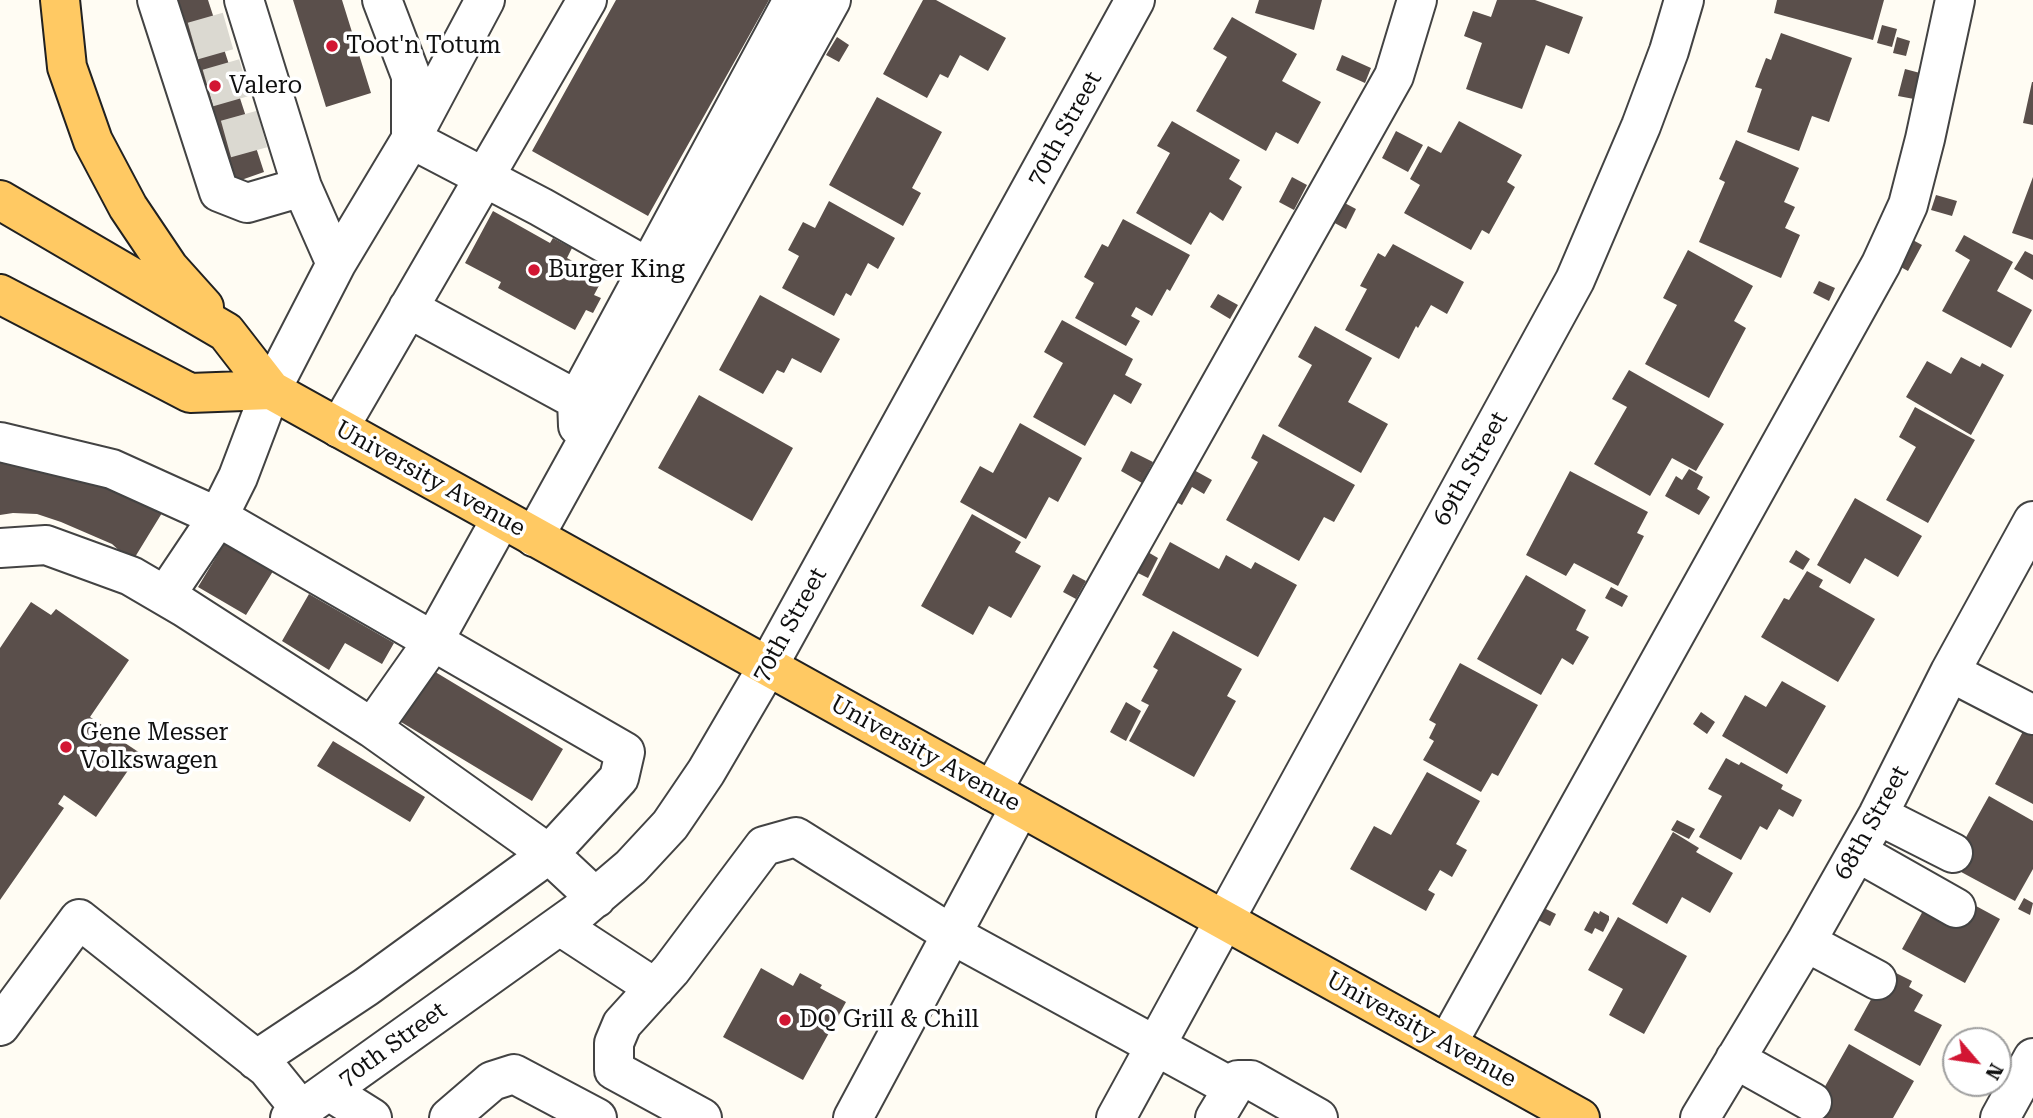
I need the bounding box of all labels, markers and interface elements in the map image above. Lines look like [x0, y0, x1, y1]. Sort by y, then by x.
place label: Toot'n Totum [346, 32, 501, 60]
marker: Toot'n Totum [324, 38, 340, 54]
street label: 70th Street [1022, 67, 1108, 191]
place label: Valero [229, 72, 302, 100]
marker: Valero [207, 78, 223, 94]
place label: Burger King [548, 256, 685, 284]
marker: Burger King [526, 262, 542, 278]
street label: 69th Street [1428, 407, 1514, 531]
street label: University Avenue [330, 415, 530, 543]
street label: 70th Street [747, 563, 833, 687]
street label: University Avenue [825, 690, 1025, 818]
place label: Gene Messer Volkswagen [80, 719, 228, 775]
marker: Gene Messer Volkswagen [58, 739, 74, 755]
street label: 68th Street [1829, 761, 1915, 885]
street label: University Avenue [1321, 966, 1521, 1094]
street label: 70th Street [333, 996, 453, 1094]
place label: DQ Grill & Chill [799, 1006, 979, 1034]
marker: DQ Grill & Chill [777, 1012, 793, 1028]
north arrow [1942, 1027, 2012, 1097]
text: N [1980, 1059, 2008, 1083]

